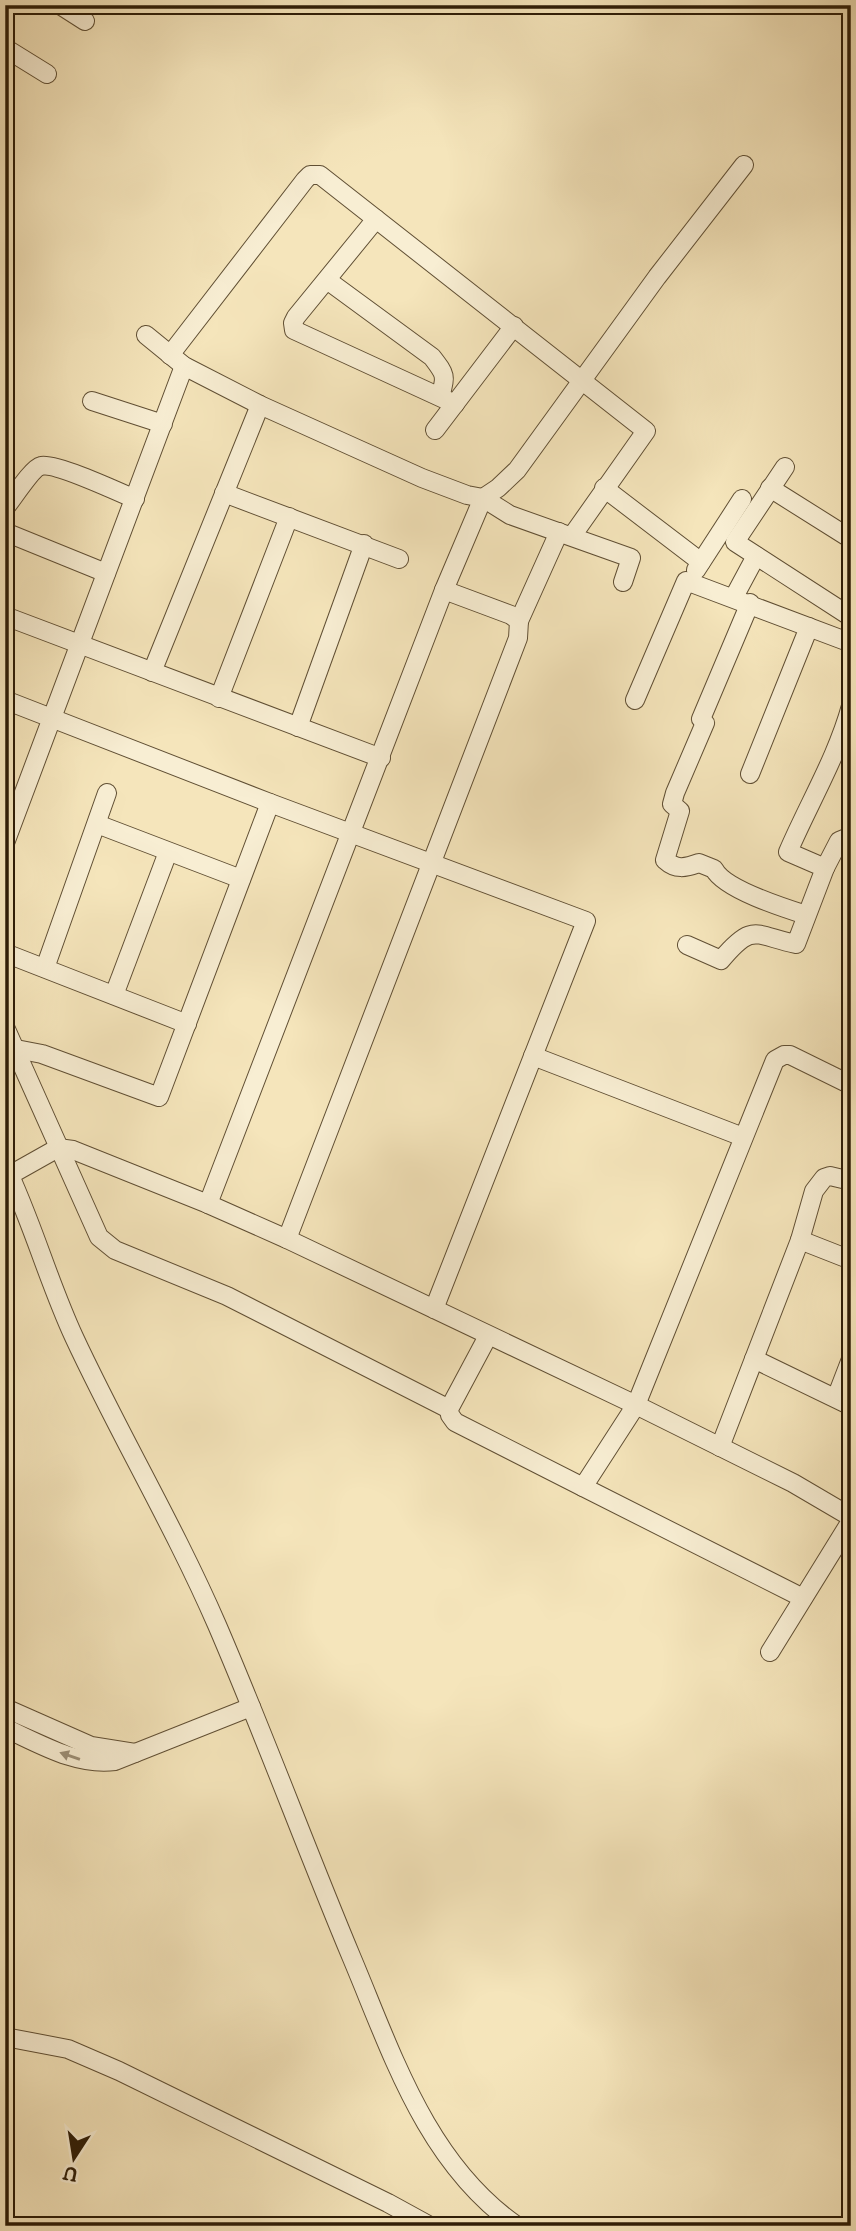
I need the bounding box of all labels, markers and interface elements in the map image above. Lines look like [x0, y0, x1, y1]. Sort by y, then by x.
one-way arrow [59, 1750, 80, 1761]
north arrow [38, 2122, 108, 2192]
text: U [61, 2160, 80, 2186]

